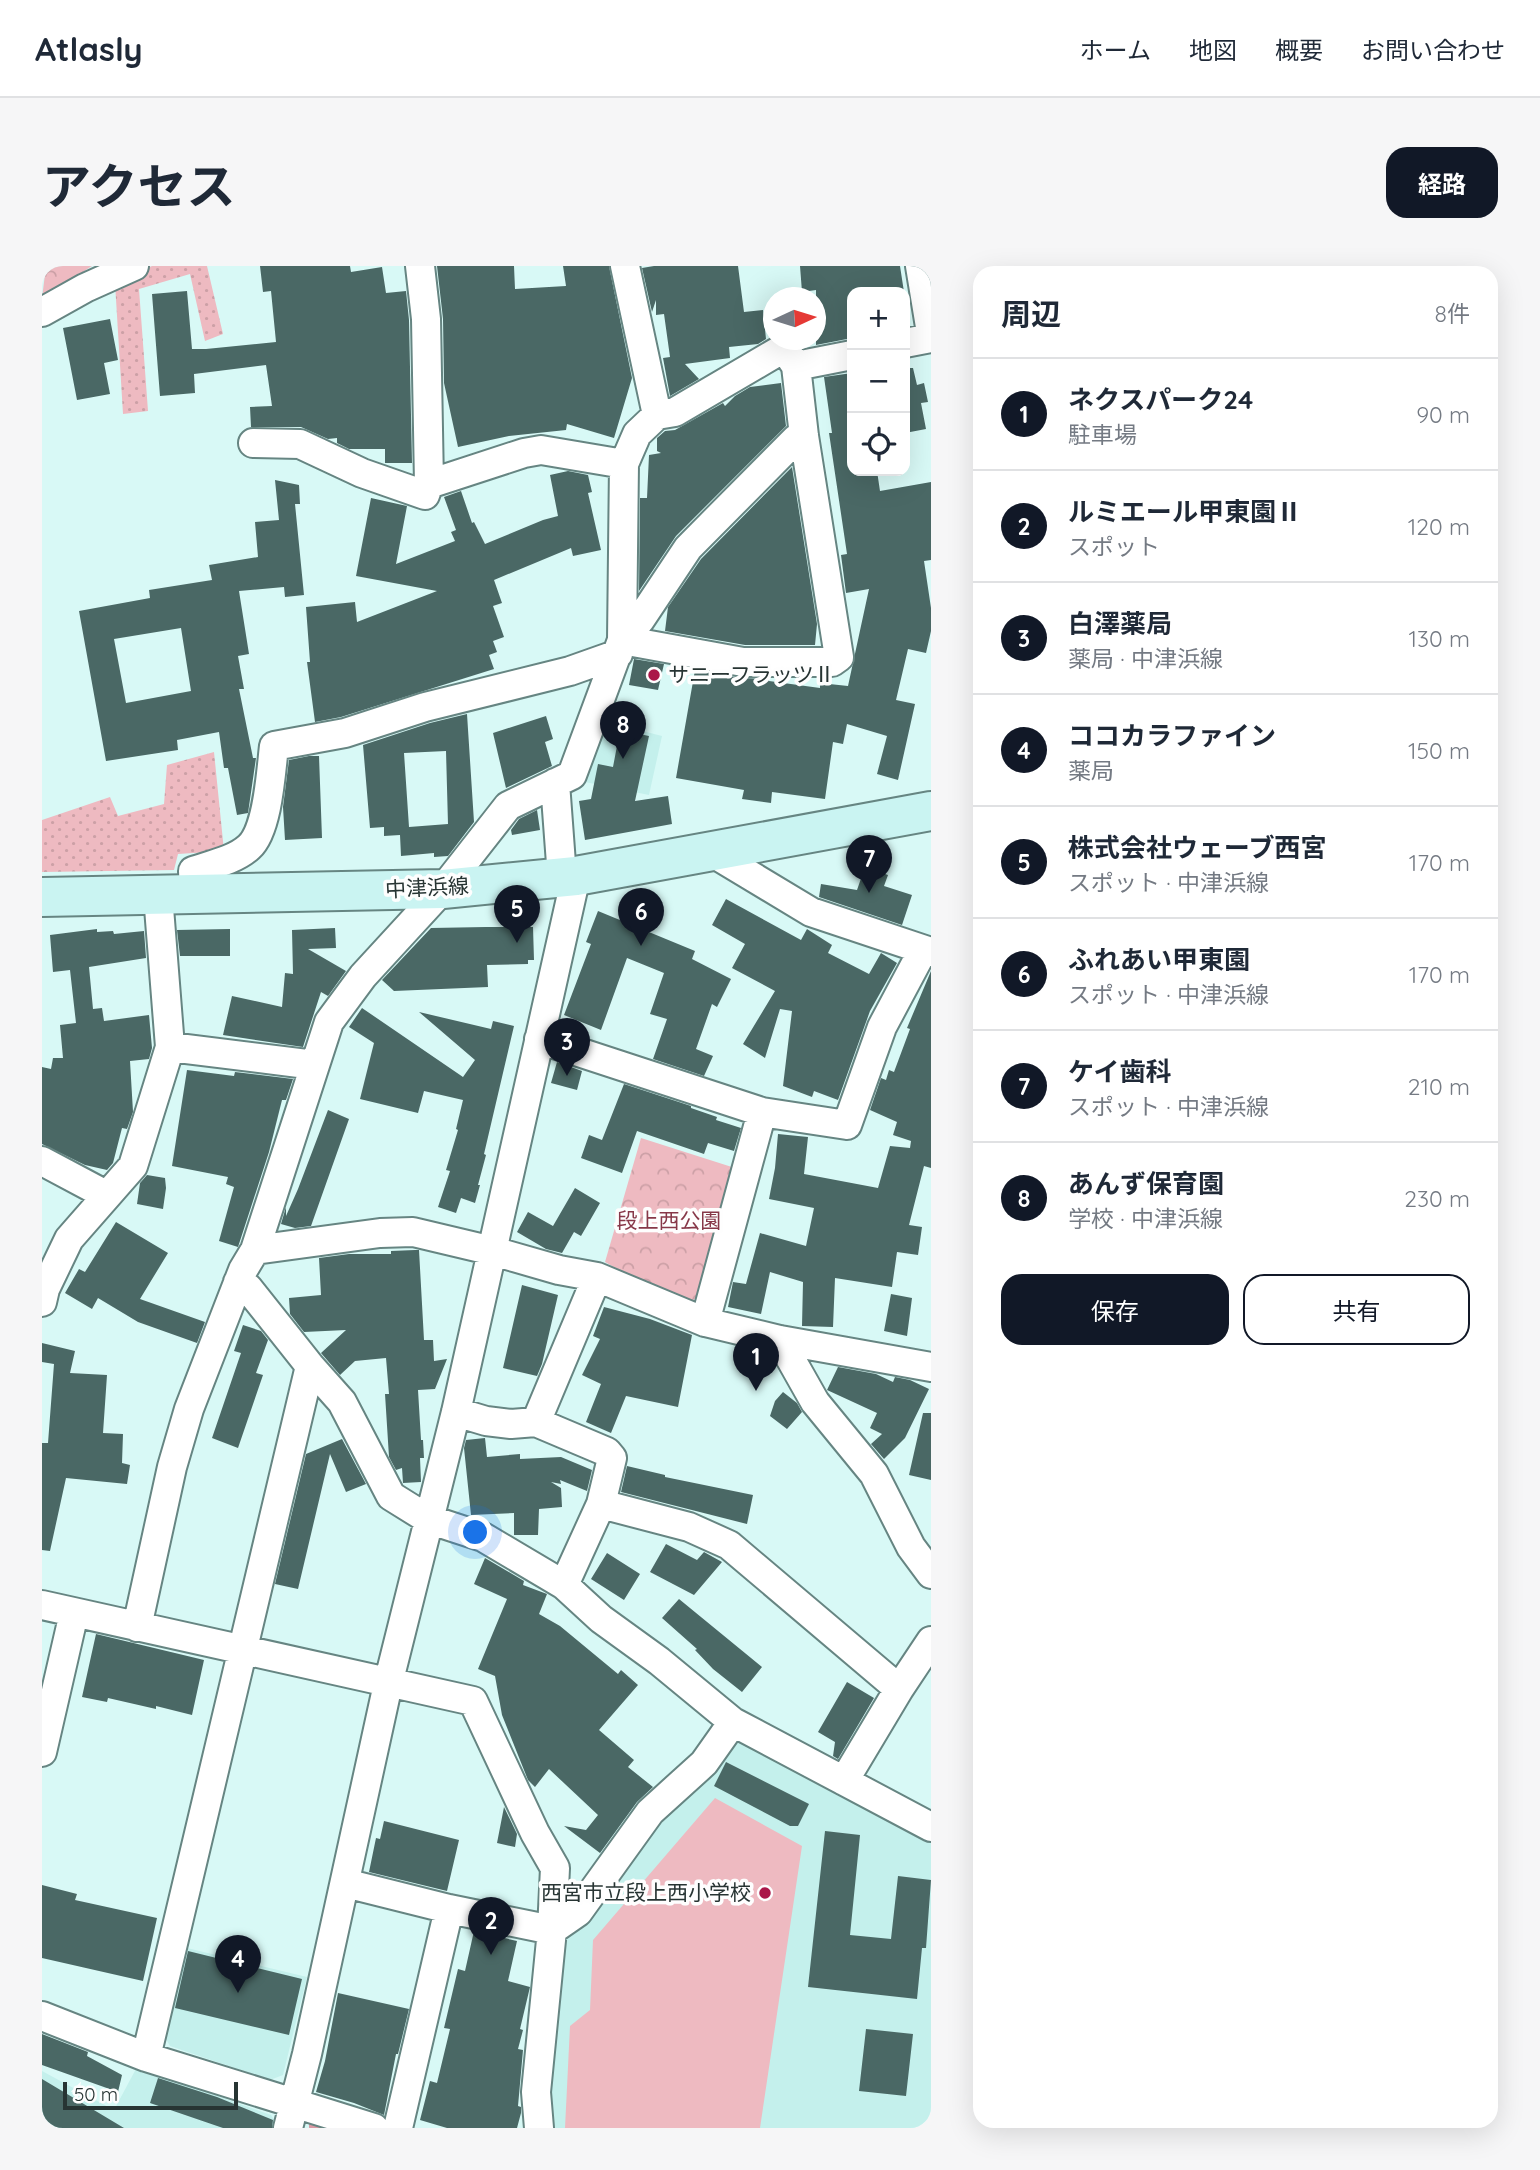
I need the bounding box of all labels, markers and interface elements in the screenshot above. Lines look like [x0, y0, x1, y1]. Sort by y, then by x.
text: Atlasly [35, 28, 143, 69]
text: ホーム [1080, 35, 1151, 65]
text: 地図 [1189, 35, 1237, 65]
text: 概要 [1275, 35, 1323, 65]
text: お問い合わせ [1361, 35, 1505, 65]
button: 経路 [1386, 147, 1498, 218]
text: アクセス [42, 155, 236, 216]
north arrow [763, 287, 826, 350]
map controls [847, 287, 910, 476]
button: + [847, 287, 910, 350]
text: 周辺 [1001, 295, 1061, 333]
text: 8件 [1435, 299, 1470, 328]
button: − [847, 350, 910, 413]
text: ネクスパーク24 [1068, 383, 1253, 416]
text: 1 [1020, 400, 1028, 429]
text: 90 m [1416, 400, 1470, 429]
button: locate [847, 413, 910, 476]
text: 駐車場 [1068, 420, 1137, 449]
text: ルミエール甲東園Ⅱ [1068, 495, 1302, 528]
text: 2 [1017, 512, 1031, 541]
text: 120 m [1408, 512, 1470, 541]
text: スポット [1068, 532, 1160, 561]
text: 白澤薬局 [1068, 607, 1172, 640]
text: 3 [1018, 624, 1030, 653]
text: 130 m [1408, 624, 1470, 653]
text: 薬局 · 中津浜線 [1068, 644, 1223, 673]
place label: サニーフラッツⅡ [668, 661, 835, 687]
marker: サニーフラッツⅡ [646, 667, 662, 683]
pin: 8 [600, 701, 646, 759]
text: ココカラファイン [1068, 719, 1276, 752]
text: 4 [1017, 736, 1031, 765]
text: 150 m [1408, 736, 1470, 765]
text: 薬局 [1068, 756, 1114, 785]
text: 株式会社ウェーブ西宮 [1068, 831, 1326, 864]
pin: 7 [846, 835, 892, 893]
text: 5 [1017, 848, 1031, 877]
text: 170 m [1409, 848, 1470, 877]
text: スポット · 中津浜線 [1068, 868, 1269, 897]
street label: 中津浜線 [384, 872, 470, 902]
pin: 5 [494, 885, 540, 943]
pin: 6 [618, 888, 664, 946]
text: ふれあい甲東園 [1068, 943, 1250, 976]
text: 6 [1018, 960, 1030, 989]
text: 170 m [1409, 960, 1470, 989]
text: スポット · 中津浜線 [1068, 980, 1269, 1009]
pin: 3 [544, 1018, 590, 1076]
text: ケイ歯科 [1068, 1055, 1171, 1088]
text: 7 [1018, 1072, 1030, 1101]
text: 210 m [1408, 1072, 1470, 1101]
text: スポット · 中津浜線 [1068, 1092, 1269, 1121]
text: あんず保育園 [1068, 1167, 1224, 1200]
text: 8 [1018, 1184, 1030, 1213]
text: 230 m [1404, 1184, 1470, 1213]
text: 学校 · 中津浜線 [1068, 1204, 1223, 1233]
park label: 段上西公園 [617, 1207, 722, 1233]
button: 保存 [1001, 1274, 1229, 1345]
button: 共有 [1243, 1274, 1470, 1345]
pin: 1 [733, 1333, 779, 1391]
your location [458, 1515, 492, 1549]
place label: 西宮市立段上西小学校 [541, 1879, 751, 1905]
marker: 西宮市立段上西小学校 [757, 1885, 773, 1901]
pin: 2 [468, 1897, 514, 1955]
pin: 4 [215, 1935, 261, 1993]
scale bar [63, 2079, 238, 2111]
text: 50 m [74, 2082, 118, 2106]

